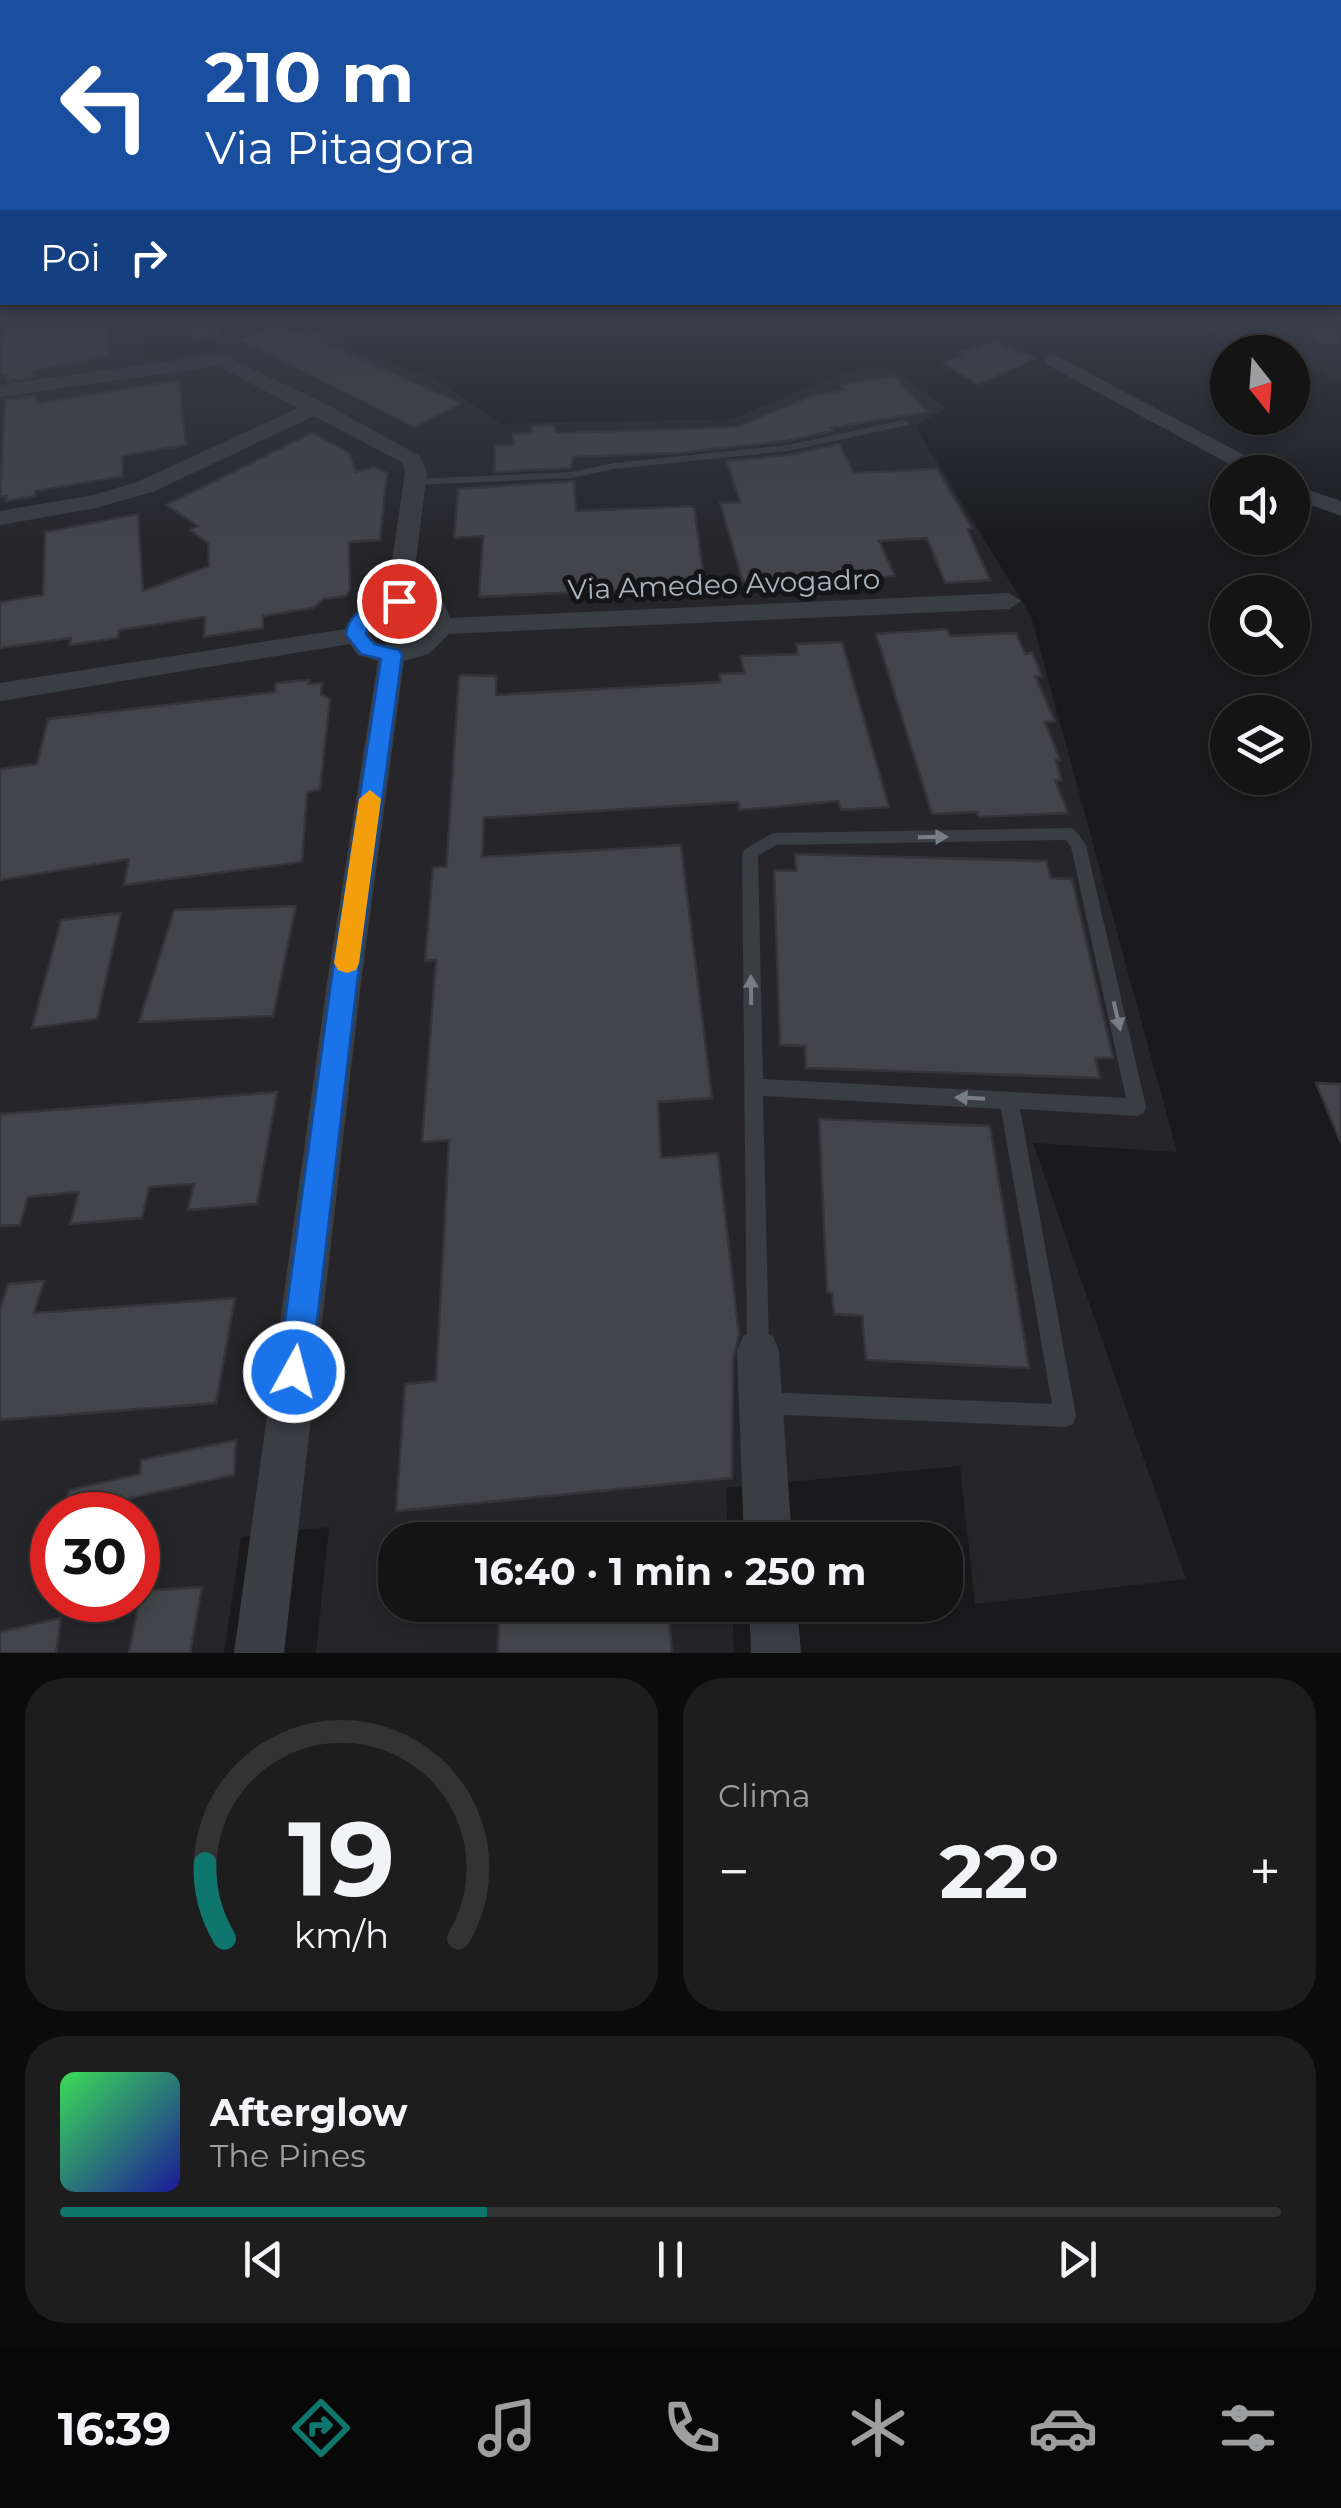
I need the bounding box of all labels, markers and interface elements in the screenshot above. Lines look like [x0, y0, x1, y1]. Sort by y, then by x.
text: 210 m [205, 34, 415, 120]
icon: left [40, 40, 170, 170]
text: Via Pitagora [205, 120, 476, 175]
icon: right [121, 230, 176, 285]
text: Poi [40, 234, 101, 281]
north arrow [1210, 335, 1310, 435]
map controls [1210, 335, 1310, 795]
button: sound [1210, 455, 1310, 555]
pin [357, 559, 442, 644]
street label: Via Amedeo Avogadro [567, 562, 881, 606]
icon: arrive [372, 574, 427, 629]
button: search [1210, 575, 1310, 675]
button: layers [1210, 695, 1310, 795]
one-way arrow [918, 828, 950, 844]
one-way arrow [743, 973, 759, 1005]
one-way arrow [1110, 1001, 1125, 1032]
one-way arrow [954, 1090, 986, 1106]
position arrow [242, 1320, 346, 1424]
speed limit sign: 30 [30, 1492, 160, 1622]
text: 16:40 · 1 min · 250 m [475, 1548, 866, 1595]
text: Clima [718, 1776, 811, 1815]
text: 19 [288, 1795, 395, 1922]
text: 22° [940, 1825, 1059, 1917]
text: − [718, 1838, 750, 1905]
text: + [1249, 1838, 1281, 1905]
text: km/h [294, 1913, 389, 1957]
text: Afterglow [210, 2089, 408, 2136]
text: The Pines [210, 2136, 366, 2175]
icon: previous [236, 2232, 291, 2287]
icon: pause [643, 2232, 698, 2287]
icon: next [1050, 2232, 1105, 2287]
icon: directions [286, 2393, 356, 2463]
icon: music [472, 2393, 542, 2463]
icon: phone [657, 2393, 727, 2463]
icon: climate [843, 2393, 913, 2463]
icon: car [1028, 2393, 1098, 2463]
icon: filters [1213, 2393, 1283, 2463]
text: 16:39 [58, 2401, 171, 2456]

